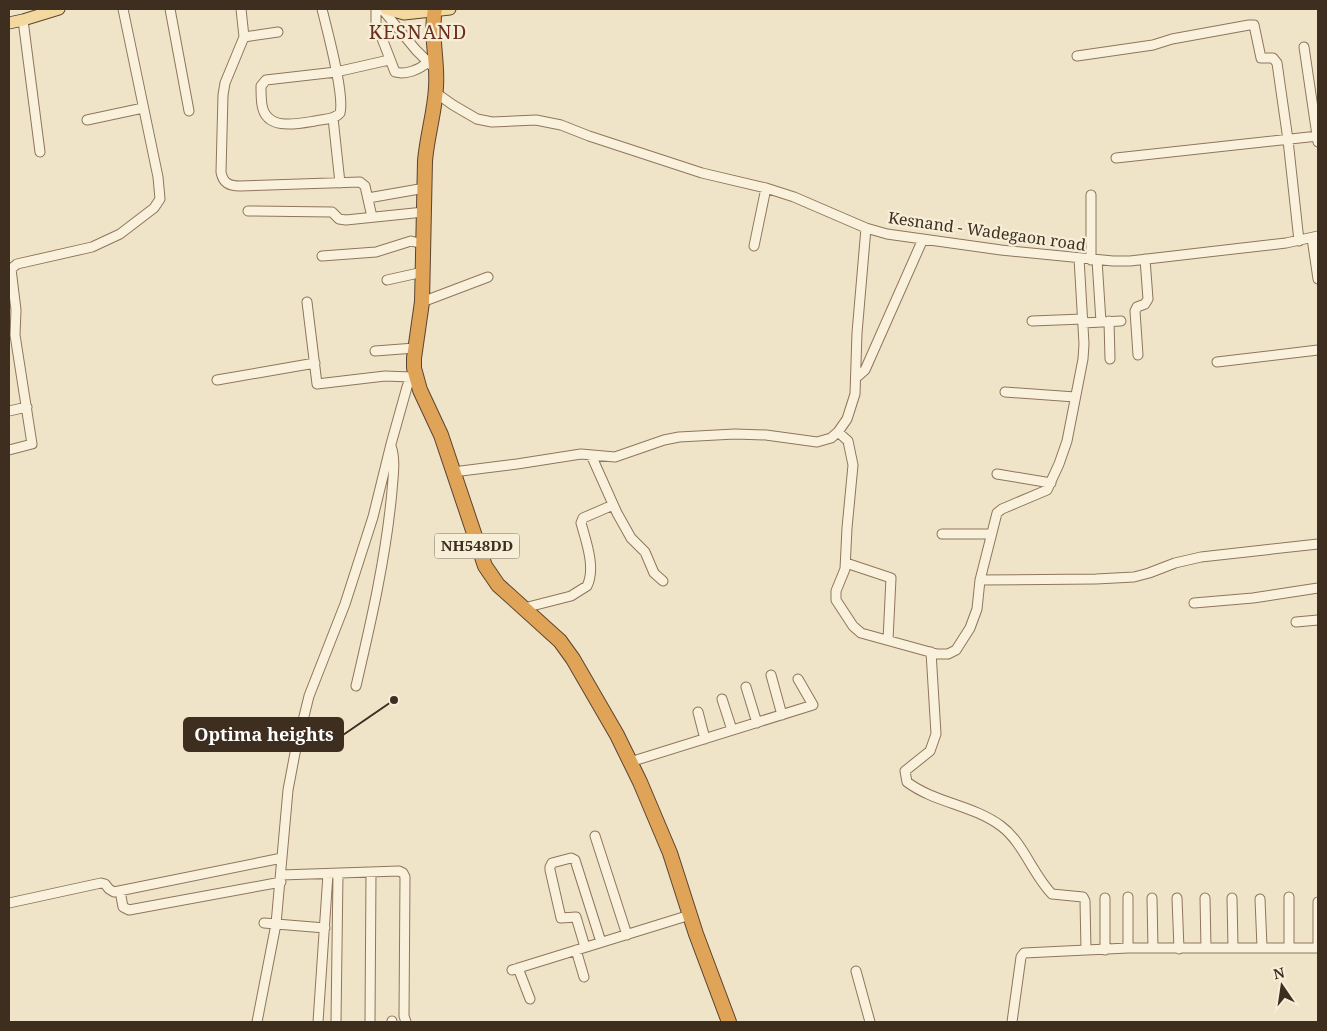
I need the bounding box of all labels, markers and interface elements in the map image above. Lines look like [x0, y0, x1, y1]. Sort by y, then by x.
district label: KESNAND [369, 19, 467, 45]
street label: Kesnand - Wadegaon road [887, 206, 1087, 256]
road number: NH548DD [434, 534, 520, 558]
callout: Optima heights [184, 718, 343, 751]
text: Optima heights [194, 722, 334, 746]
north arrow [1257, 961, 1307, 1011]
text: N [1271, 962, 1286, 983]

